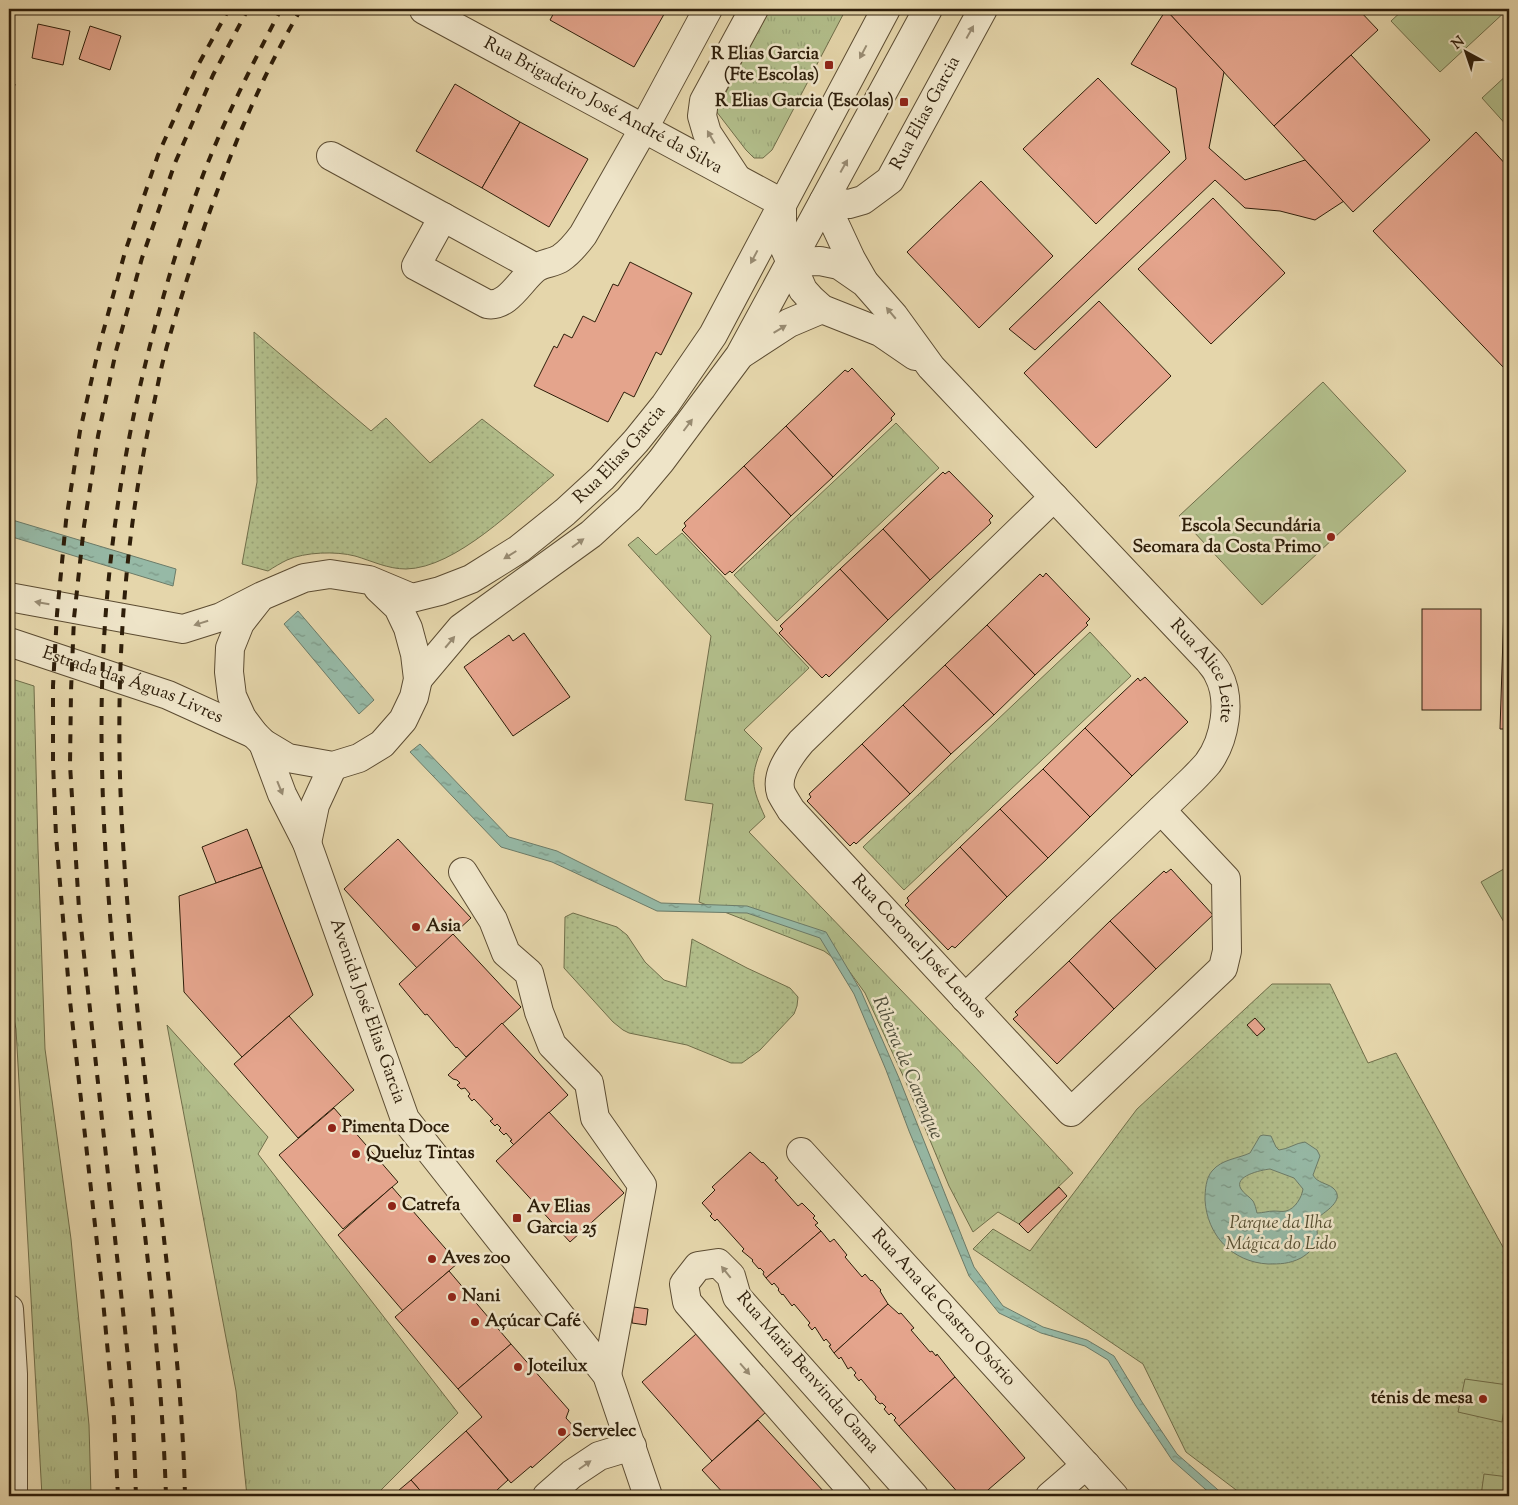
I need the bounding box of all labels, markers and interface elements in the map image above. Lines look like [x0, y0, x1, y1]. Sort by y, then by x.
one-way arrow [966, 25, 974, 40]
north arrow [1440, 28, 1490, 78]
street label: Rua Brigadeiro José André da Silva [479, 31, 727, 181]
text: N [1448, 32, 1470, 55]
place label: R Elias Garcia (Fte Escolas) [711, 42, 820, 89]
one-way arrow [859, 44, 867, 59]
street label: Rua Elias Garcia [885, 52, 968, 175]
marker: R Elias Garcia (Fte Escolas) [823, 59, 835, 71]
place label: R Elias Garcia (Escolas) [715, 89, 894, 115]
marker: R Elias Garcia (Escolas) [898, 96, 910, 108]
one-way arrow [706, 130, 715, 143]
one-way arrow [839, 159, 848, 172]
one-way arrow [750, 250, 758, 264]
one-way arrow [886, 307, 897, 320]
one-way arrow [773, 325, 786, 334]
street label: Rua Elias Garcia [568, 400, 672, 511]
one-way arrow [683, 418, 693, 432]
place label: Escola Secundária Seomara da Costa Primo [1132, 514, 1322, 561]
marker: Escola Secundária Seomara da Costa Primo [1325, 531, 1337, 543]
one-way arrow [571, 538, 584, 549]
one-way arrow [503, 550, 516, 560]
one-way arrow [34, 598, 50, 606]
street label: Rua Alice Leite [1163, 614, 1238, 724]
one-way arrow [194, 619, 209, 627]
one-way arrow [444, 636, 455, 649]
street label: Estrada das Águas Livres [39, 641, 227, 731]
one-way arrow [276, 781, 284, 796]
street label: Rua Coronel José Lemos [845, 869, 992, 1025]
place label: Asia [426, 914, 462, 940]
street label: Avenida José Elias Garcia [322, 915, 412, 1107]
marker: Asia [410, 921, 422, 933]
water label: Ribeira de Carenque [865, 992, 950, 1144]
place label: Pimenta Doce [342, 1115, 450, 1141]
marker: Pimenta Doce [326, 1122, 338, 1134]
place label: Queluz Tintas [366, 1141, 475, 1167]
marker: Queluz Tintas [350, 1148, 362, 1160]
place label: Catrefa [402, 1193, 461, 1219]
place label: Av Elias Garcia 25 [527, 1195, 597, 1242]
marker: Catrefa [386, 1200, 398, 1212]
park label: Parque da Ilha Mágica do Lido [1225, 1211, 1337, 1258]
marker: Av Elias Garcia 25 [511, 1212, 523, 1224]
street label: Rua Ana de Castro Osório [864, 1224, 1022, 1393]
place label: Aves zoo [442, 1246, 510, 1272]
marker: Aves zoo [426, 1253, 438, 1265]
one-way arrow [721, 1266, 732, 1279]
place label: Nani [462, 1284, 501, 1310]
street label: Rua Maria Benvinda Gama [729, 1286, 885, 1460]
marker: Nani [446, 1291, 458, 1303]
place label: Açúcar Café [485, 1309, 581, 1335]
marker: Açúcar Café [469, 1316, 481, 1328]
place label: Joteilux [526, 1354, 588, 1380]
marker: Joteilux [512, 1361, 524, 1373]
one-way arrow [739, 1363, 750, 1375]
place label: ténis de mesa [1371, 1386, 1474, 1412]
marker: ténis de mesa [1477, 1393, 1489, 1405]
place label: Servelec [572, 1419, 637, 1445]
marker: Servelec [556, 1426, 568, 1438]
one-way arrow [578, 1460, 592, 1470]

